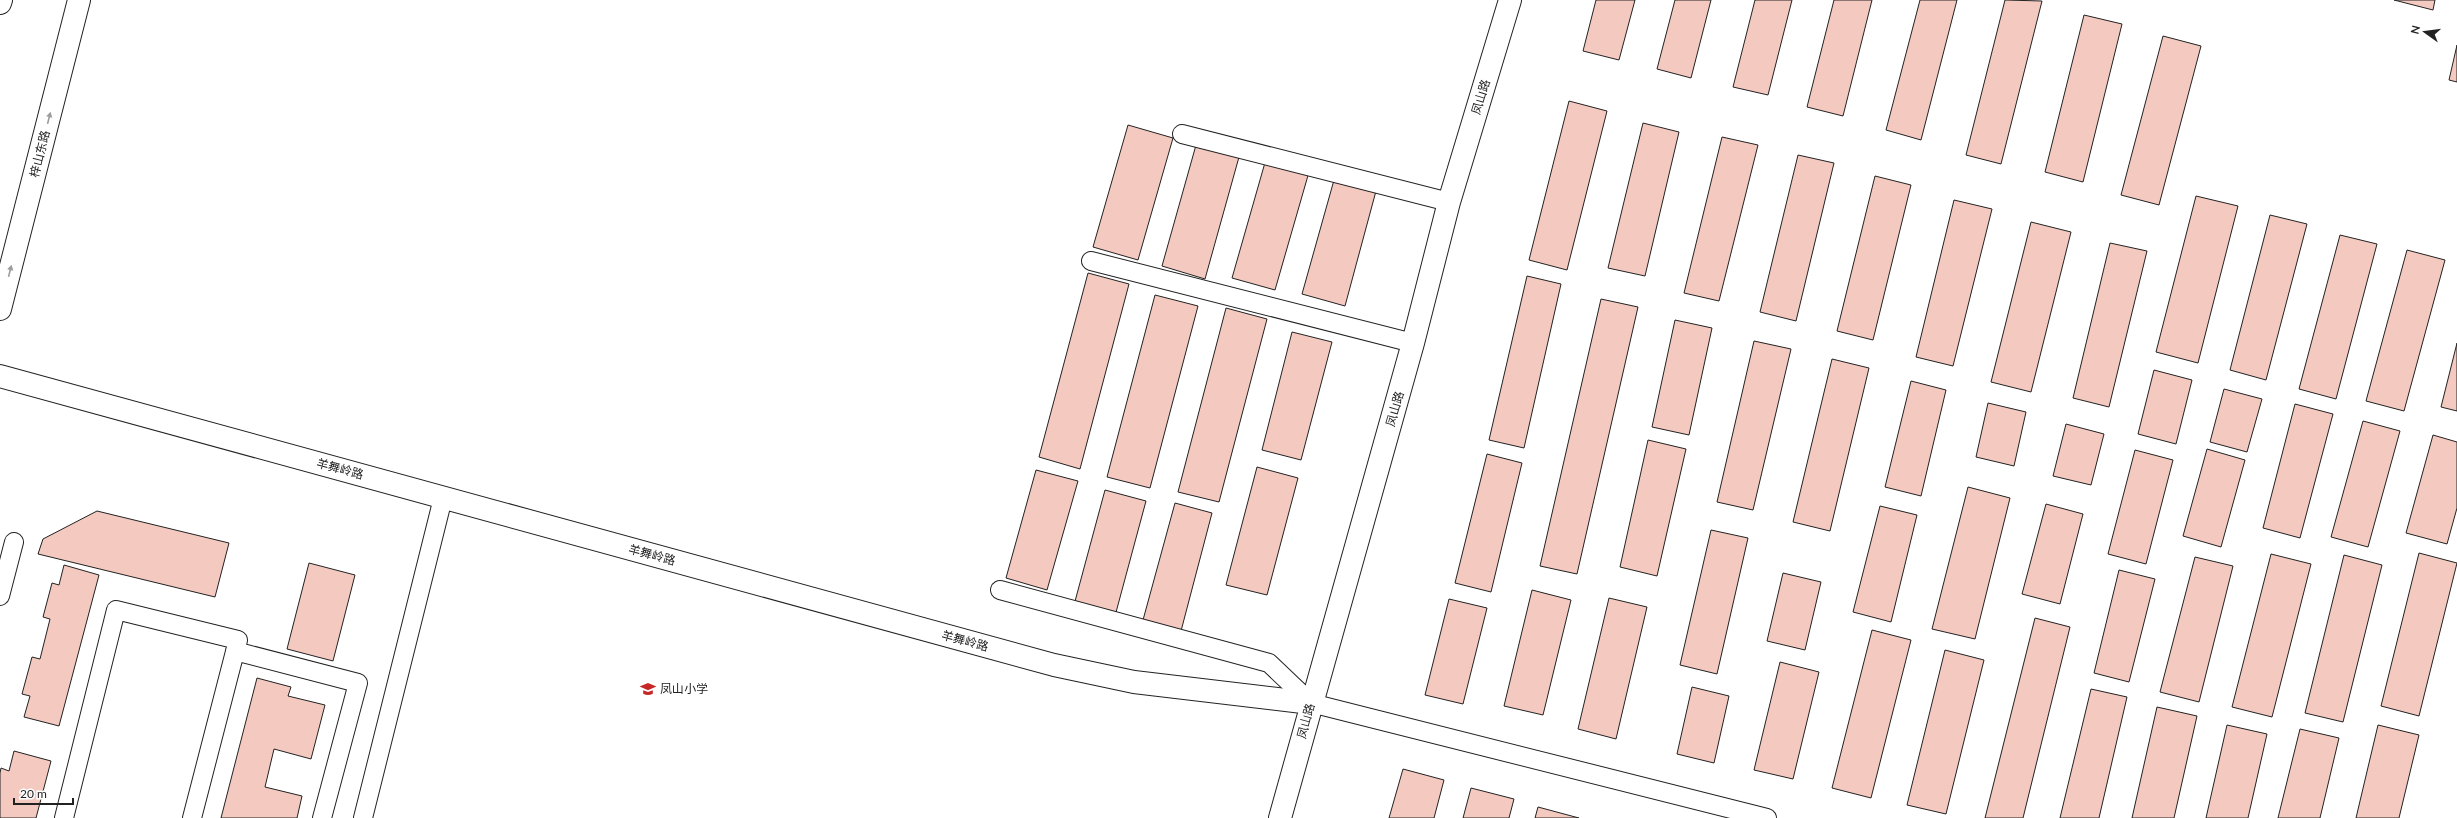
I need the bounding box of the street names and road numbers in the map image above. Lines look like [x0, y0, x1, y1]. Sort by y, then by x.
street label: 凤山路 [1468, 77, 1493, 116]
street label: 梓山东路 [26, 129, 53, 179]
street label: 凤山路 [1382, 389, 1407, 428]
street label: 羊舞岭路 [315, 455, 365, 482]
street label: 羊舞岭路 [627, 541, 677, 568]
street label: 羊舞岭路 [940, 627, 990, 654]
street label: 凤山路 [1294, 702, 1317, 740]

